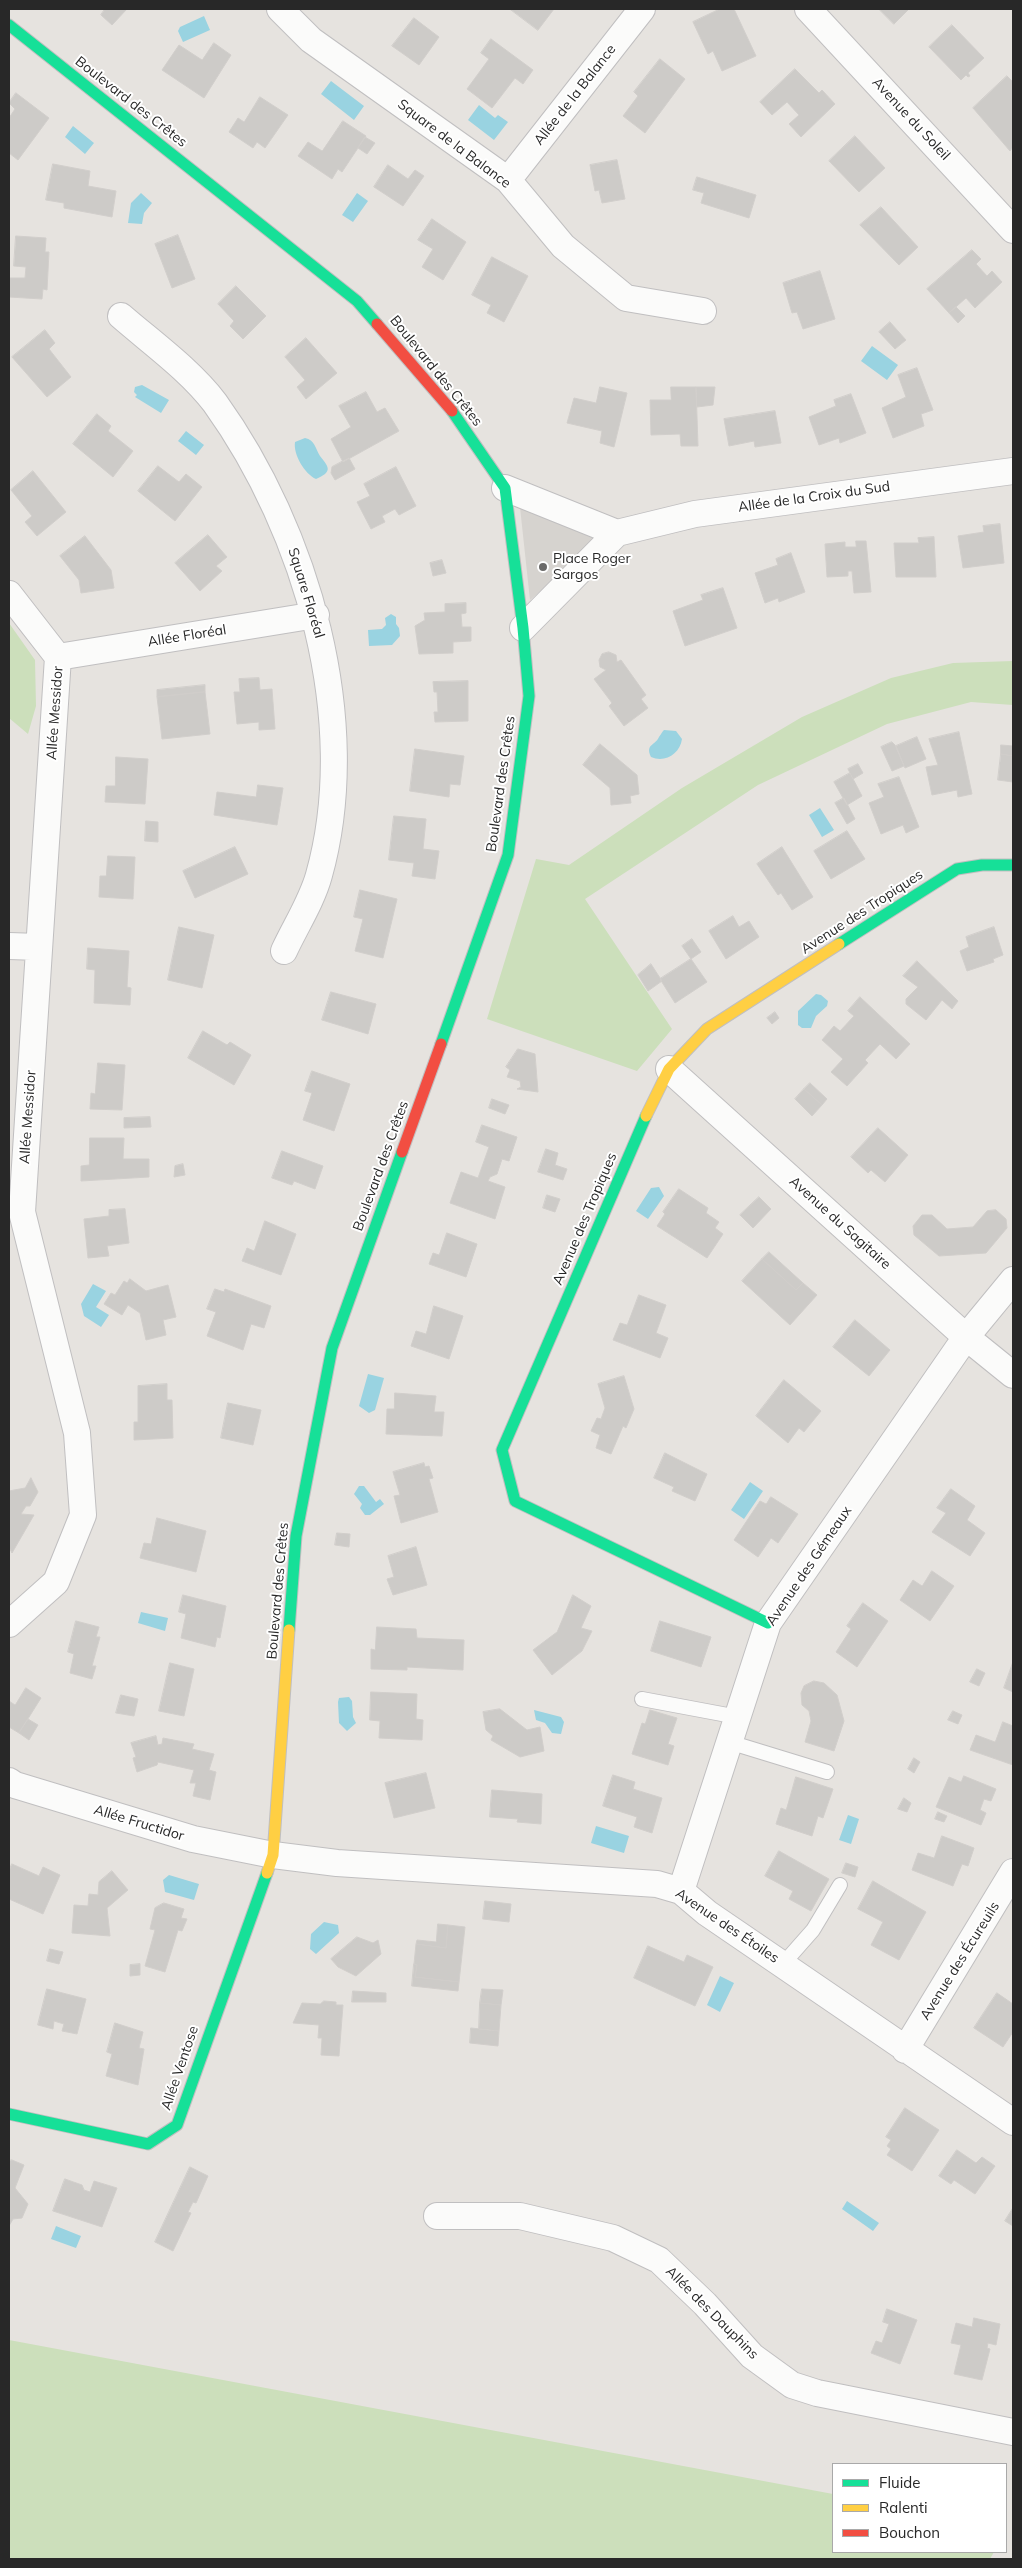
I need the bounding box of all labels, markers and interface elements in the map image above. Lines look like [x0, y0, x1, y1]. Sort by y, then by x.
street label: Allée de la Balance [530, 41, 620, 149]
street label: Boulevard des Crêtes [72, 53, 190, 151]
street label: Avenue du Soleil [868, 74, 954, 164]
street label: Square de la Balance [394, 96, 514, 192]
street label: Boulevard des Crêtes [386, 312, 486, 430]
street label: Allée de la Croix du Sud [737, 478, 891, 516]
street label: Square Floréal [284, 546, 328, 640]
place label: Place Roger Sargos [553, 551, 631, 584]
marker: Place Roger Sargos [537, 561, 549, 573]
street label: Allée Floréal [146, 621, 228, 651]
street label: Allée Messidor [43, 665, 67, 761]
street label: Boulevard des Crêtes [483, 715, 519, 853]
street label: Avenue des Tropiques [798, 866, 926, 958]
street label: Allée Messidor [16, 1069, 40, 1165]
street label: Boulevard des Crêtes [350, 1099, 412, 1233]
street label: Avenue des Tropiques [549, 1150, 621, 1288]
street label: Avenue du Sagitaire [786, 1173, 894, 1273]
street label: Avenue des Gémeaux [763, 1503, 855, 1629]
street label: Boulevard des Crêtes [264, 1522, 292, 1660]
street label: Allée Fructidor [92, 1801, 186, 1845]
street label: Avenue des Étoiles [672, 1885, 782, 1967]
street label: Avenue des Écureuils [917, 1899, 1003, 2023]
street label: Allée Ventose [158, 2024, 202, 2112]
street label: Allée des Dauphins [662, 2263, 762, 2363]
legend [832, 2463, 1007, 2553]
text: Fluide [879, 2473, 920, 2492]
text: Ralenti [879, 2498, 928, 2517]
text: Bouchon [879, 2523, 940, 2542]

